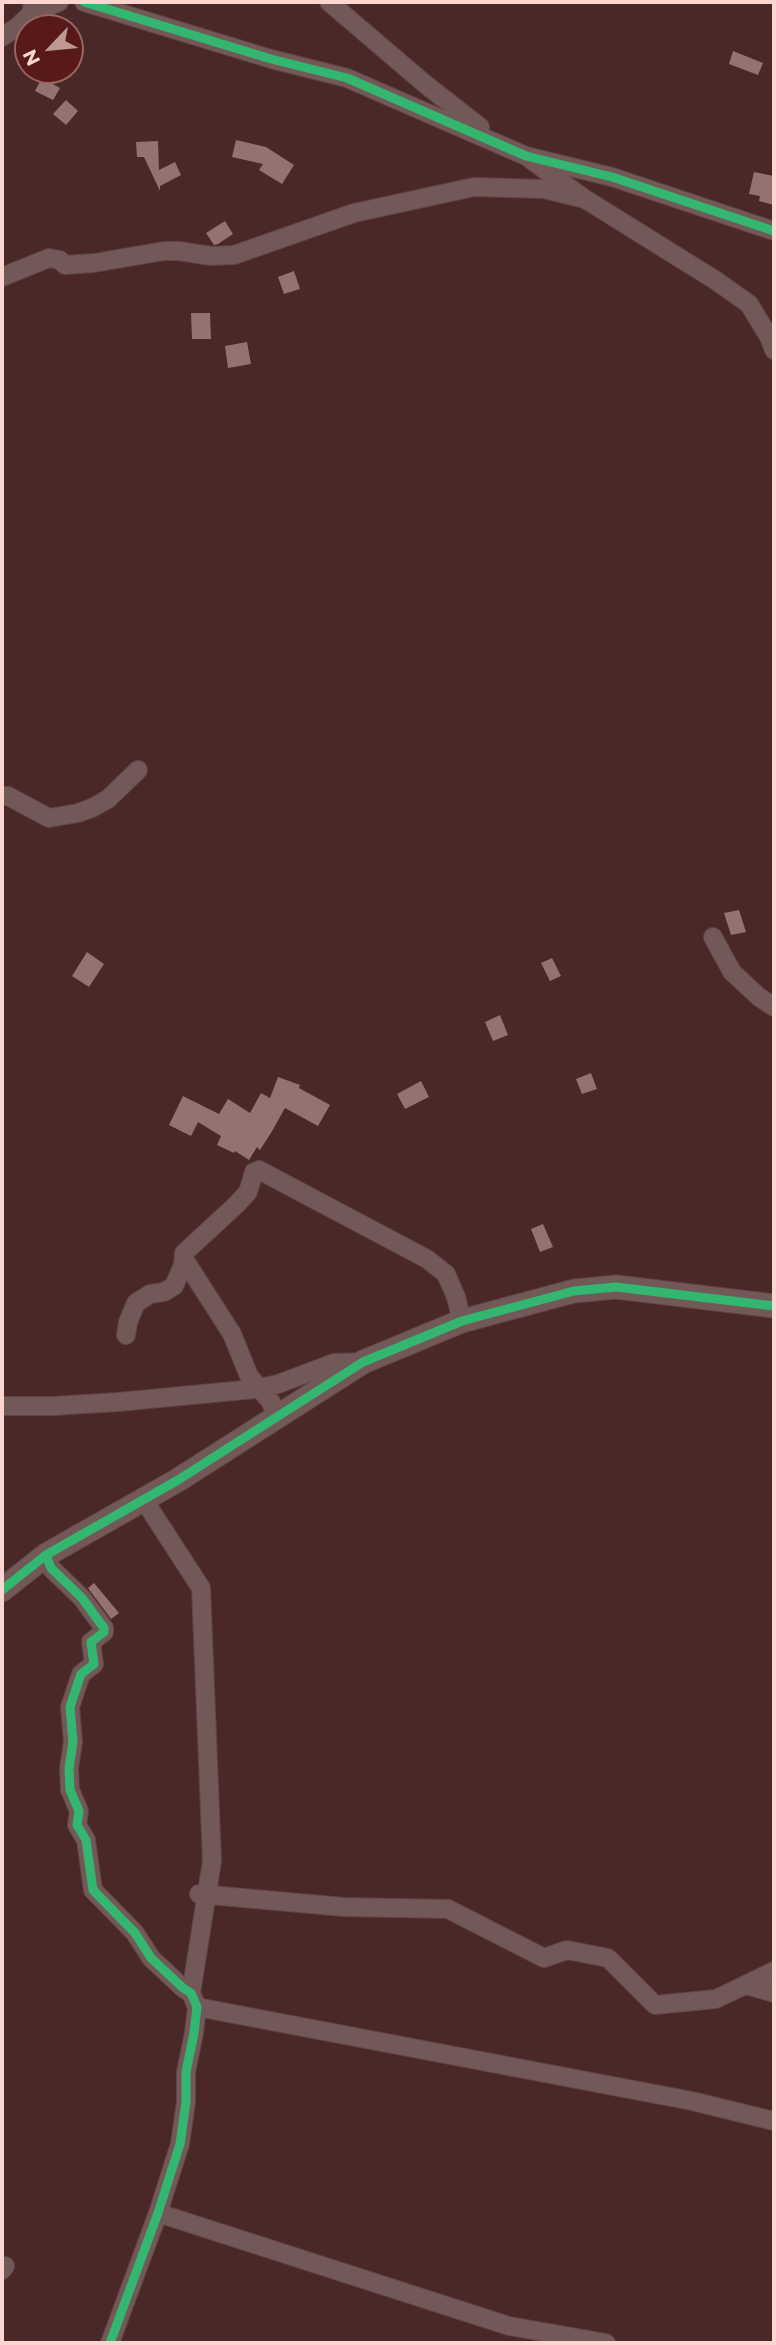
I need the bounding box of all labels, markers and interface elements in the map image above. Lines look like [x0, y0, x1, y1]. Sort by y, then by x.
north arrow [14, 14, 84, 84]
text: N [18, 46, 45, 69]

